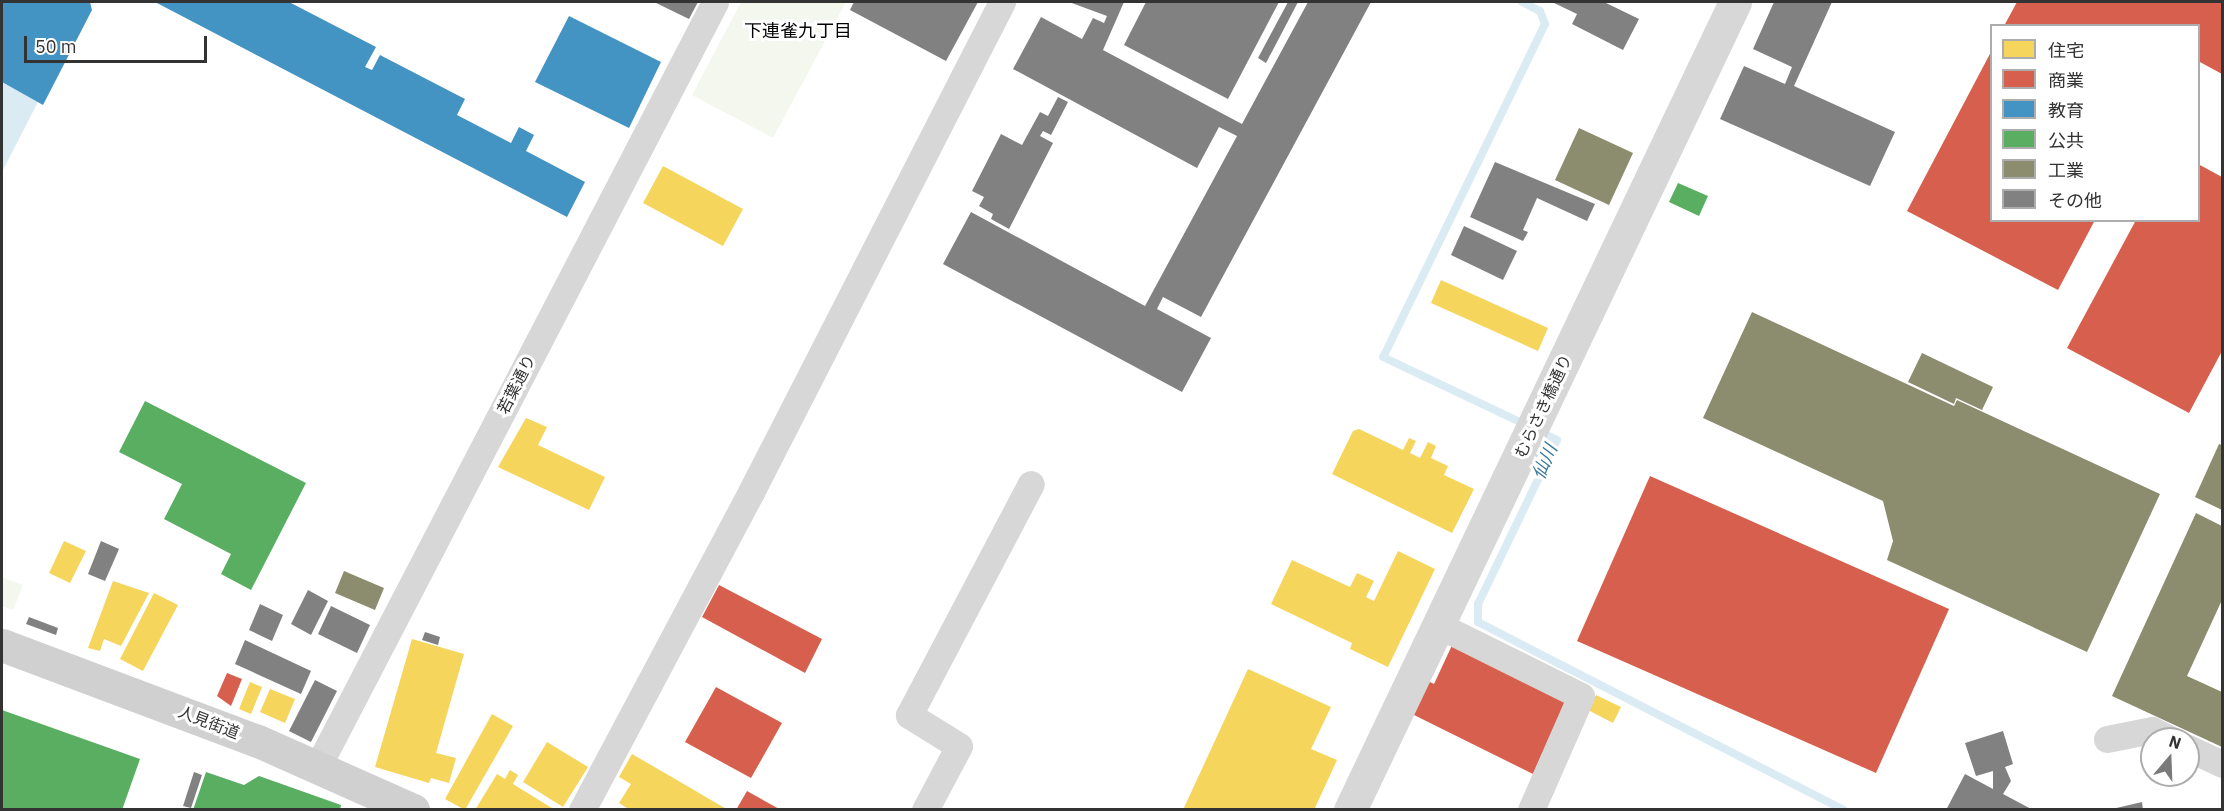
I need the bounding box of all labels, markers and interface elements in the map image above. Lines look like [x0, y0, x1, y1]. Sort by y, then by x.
district label: 下連雀九丁目 [744, 20, 852, 42]
scale bar [27, 24, 210, 62]
legend [1990, 24, 2200, 222]
text: 50 m [35, 35, 77, 58]
text: 住宅 [2048, 39, 2084, 62]
text: 商業 [2048, 69, 2084, 92]
text: 教育 [2048, 99, 2084, 122]
text: 公共 [2048, 129, 2084, 152]
text: 工業 [2048, 159, 2084, 182]
text: その他 [2048, 189, 2102, 212]
street label: 若葉通り [493, 351, 539, 417]
street label: むらさき橋通り [1511, 351, 1575, 461]
water label: 仙川 [1528, 441, 1562, 483]
street label: 人見街道 [176, 702, 242, 742]
north arrow [2140, 727, 2200, 787]
text: N [2166, 731, 2184, 753]

